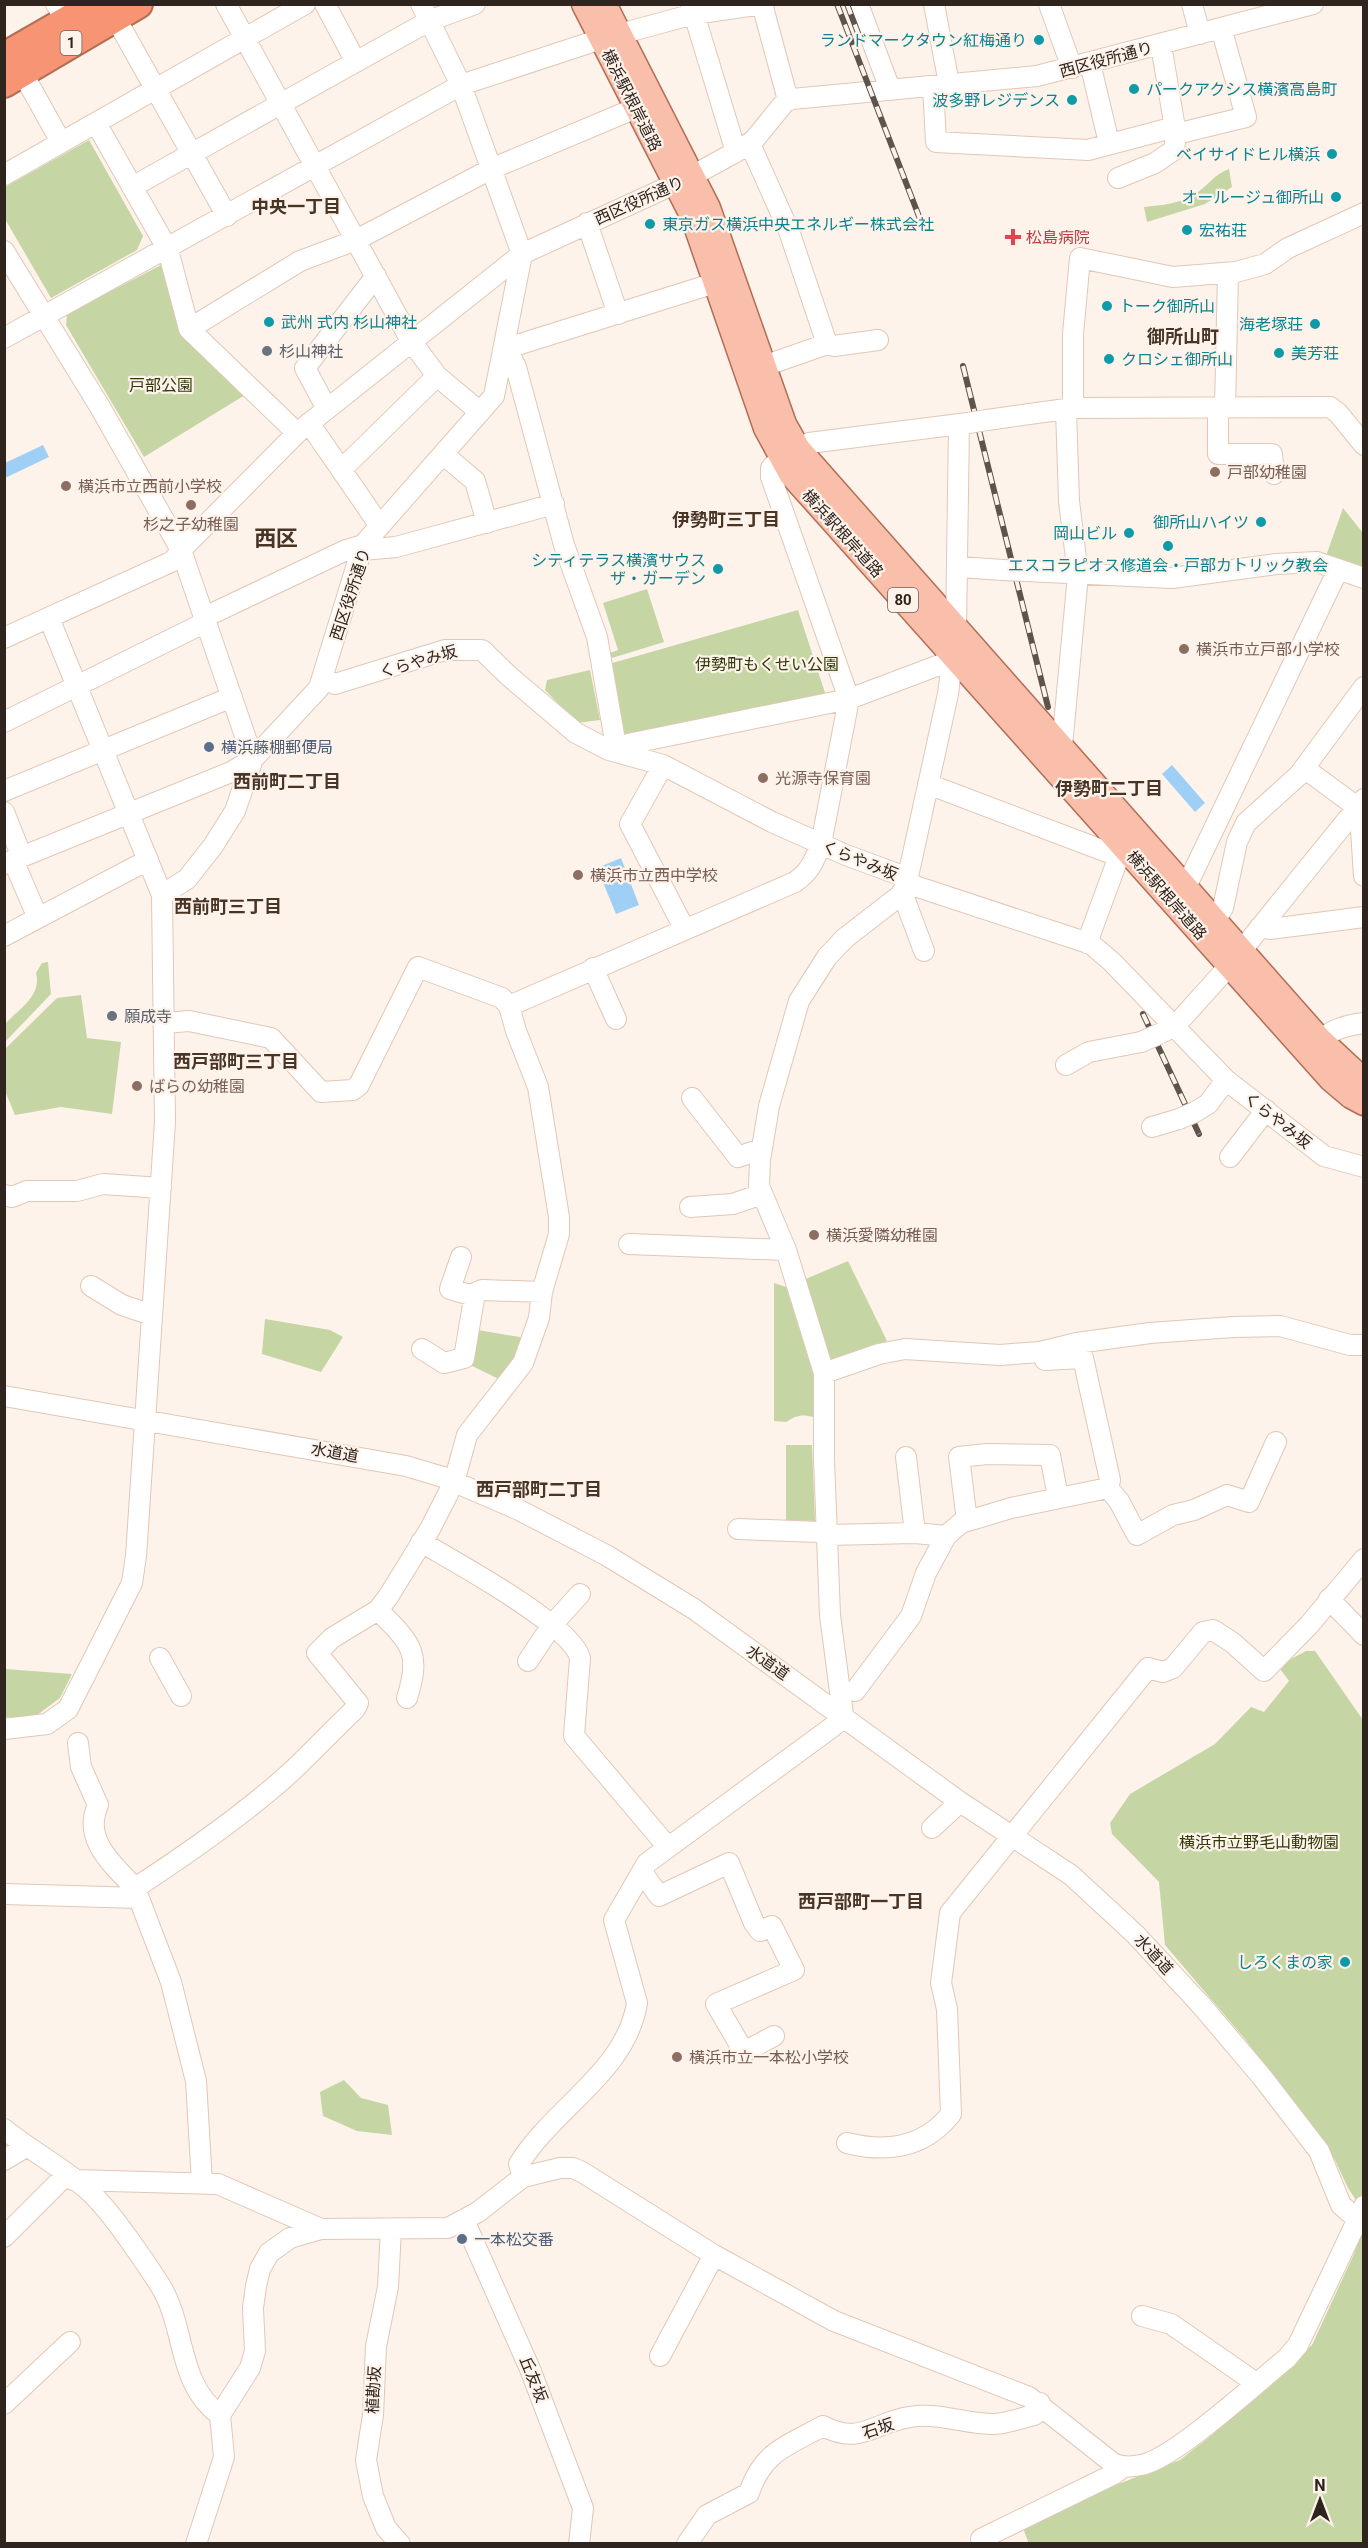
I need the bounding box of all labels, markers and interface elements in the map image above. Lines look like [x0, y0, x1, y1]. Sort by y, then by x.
road number: 1 [60, 31, 82, 55]
place label: ランドマークタウン紅梅通り [820, 31, 1027, 50]
marker: ランドマークタウン紅梅通り [1032, 33, 1046, 47]
street label: 西区役所通り [1057, 38, 1155, 81]
street label: 横浜駅根岸道路 [598, 46, 665, 154]
place label: パークアクシス横濱高島町 [1146, 80, 1337, 99]
marker: パークアクシス横濱高島町 [1127, 82, 1141, 96]
place label: 波多野レジデンス [932, 91, 1060, 110]
marker: 波多野レジデンス [1065, 93, 1079, 107]
place label: ベイサイドヒル横浜 [1176, 145, 1320, 164]
marker: ベイサイドヒル横浜 [1325, 147, 1339, 161]
street label: 西区役所通り [591, 172, 687, 229]
place label: オールージュ御所山 [1181, 188, 1324, 207]
marker: オールージュ御所山 [1329, 190, 1343, 204]
district label: 中央一丁目 [251, 196, 341, 217]
place label: 東京ガス横浜中央エネルギー株式会社 [662, 215, 934, 234]
marker: 東京ガス横浜中央エネルギー株式会社 [643, 217, 657, 231]
place label: 宏祐荘 [1199, 221, 1247, 240]
marker: 宏祐荘 [1180, 223, 1194, 237]
marker: 松島病院 [1004, 228, 1022, 246]
place label: 松島病院 [1026, 228, 1090, 247]
place label: トーク御所山 [1119, 297, 1215, 316]
marker: トーク御所山 [1100, 299, 1114, 313]
place label: 武州 式内 杉山神社 [281, 313, 417, 332]
marker: 武州 式内 杉山神社 [262, 315, 276, 329]
place label: 海老塚荘 [1239, 315, 1303, 334]
marker: 海老塚荘 [1308, 317, 1322, 331]
district label: 御所山町 [1146, 326, 1219, 347]
place label: 杉山神社 [279, 342, 343, 361]
marker: 杉山神社 [260, 344, 274, 358]
place label: 美芳荘 [1291, 344, 1339, 363]
marker: 美芳荘 [1272, 346, 1286, 360]
place label: クロシェ御所山 [1121, 350, 1233, 369]
marker: クロシェ御所山 [1102, 352, 1116, 366]
park label: 戸部公園 [129, 376, 193, 395]
place label: 戸部幼稚園 [1227, 463, 1307, 482]
marker: 戸部幼稚園 [1208, 465, 1222, 479]
place label: 横浜市立西前小学校 [78, 477, 222, 496]
marker: 横浜市立西前小学校 [59, 479, 73, 493]
street label: 横浜駅根岸道路 [798, 485, 887, 581]
marker: 杉之子幼稚園 [184, 498, 198, 512]
district label: 伊勢町三丁目 [672, 509, 780, 530]
place label: 御所山ハイツ [1153, 513, 1249, 532]
place label: 杉之子幼稚園 [143, 515, 239, 534]
marker: 御所山ハイツ [1254, 515, 1268, 529]
place label: 岡山ビル [1053, 524, 1117, 543]
district label: 西区 [254, 526, 298, 551]
marker: 岡山ビル [1122, 526, 1136, 540]
marker: エスコラピオス修道会・戸部カトリック教会 [1161, 539, 1175, 553]
street label: 西区役所通り [327, 546, 374, 643]
place label: シティテラス横濱サウス ザ・ガーデン [531, 551, 706, 588]
place label: エスコラピオス修道会・戸部カトリック教会 [1008, 556, 1328, 575]
marker: シティテラス横濱サウス ザ・ガーデン [711, 562, 725, 576]
road number: 80 [888, 588, 918, 612]
place label: 横浜市立戸部小学校 [1196, 640, 1340, 659]
street label: くらやみ坂 [377, 641, 459, 682]
marker: 横浜市立戸部小学校 [1177, 642, 1191, 656]
park label: 伊勢町もくせい公園 [695, 655, 839, 674]
place label: 横浜藤棚郵便局 [221, 738, 333, 757]
marker: 横浜藤棚郵便局 [202, 740, 216, 754]
place label: 光源寺保育園 [775, 769, 871, 788]
district label: 西前町二丁目 [233, 771, 341, 792]
marker: 光源寺保育園 [756, 771, 770, 785]
district label: 伊勢町二丁目 [1055, 778, 1163, 799]
street label: くらやみ坂 [819, 837, 900, 884]
street label: 横浜駅根岸道路 [1123, 847, 1211, 944]
place label: 横浜市立西中学校 [590, 866, 718, 885]
marker: 横浜市立西中学校 [571, 868, 585, 882]
district label: 西前町三丁目 [174, 896, 282, 917]
place label: 願成寺 [124, 1007, 172, 1026]
marker: 願成寺 [105, 1009, 119, 1023]
district label: 西戸部町三丁目 [173, 1051, 299, 1072]
place label: ばらの幼稚園 [149, 1077, 245, 1096]
marker: ばらの幼稚園 [130, 1079, 144, 1093]
street label: くらやみ坂 [1240, 1088, 1315, 1153]
place label: 横浜愛隣幼稚園 [826, 1226, 938, 1245]
marker: 横浜愛隣幼稚園 [807, 1228, 821, 1242]
street label: 水道道 [310, 1439, 360, 1466]
district label: 西戸部町二丁目 [476, 1479, 602, 1500]
street label: 水道道 [743, 1641, 793, 1684]
park label: 横浜市立野毛山動物園 [1179, 1833, 1339, 1852]
district label: 西戸部町一丁目 [798, 1891, 924, 1912]
street label: 水道道 [1130, 1930, 1177, 1978]
place label: しろくまの家 [1237, 1953, 1333, 1972]
marker: しろくまの家 [1338, 1955, 1352, 1969]
place label: 横浜市立一本松小学校 [689, 2048, 849, 2067]
marker: 横浜市立一本松小学校 [670, 2050, 684, 2064]
place label: 一本松交番 [474, 2230, 554, 2249]
marker: 一本松交番 [455, 2232, 469, 2246]
street label: 丘友坂 [516, 2353, 551, 2405]
street label: 植勘坂 [363, 2366, 384, 2414]
street label: 石坂 [860, 2414, 896, 2443]
north arrow [1290, 2470, 1350, 2530]
text: N [1314, 2476, 1326, 2495]

